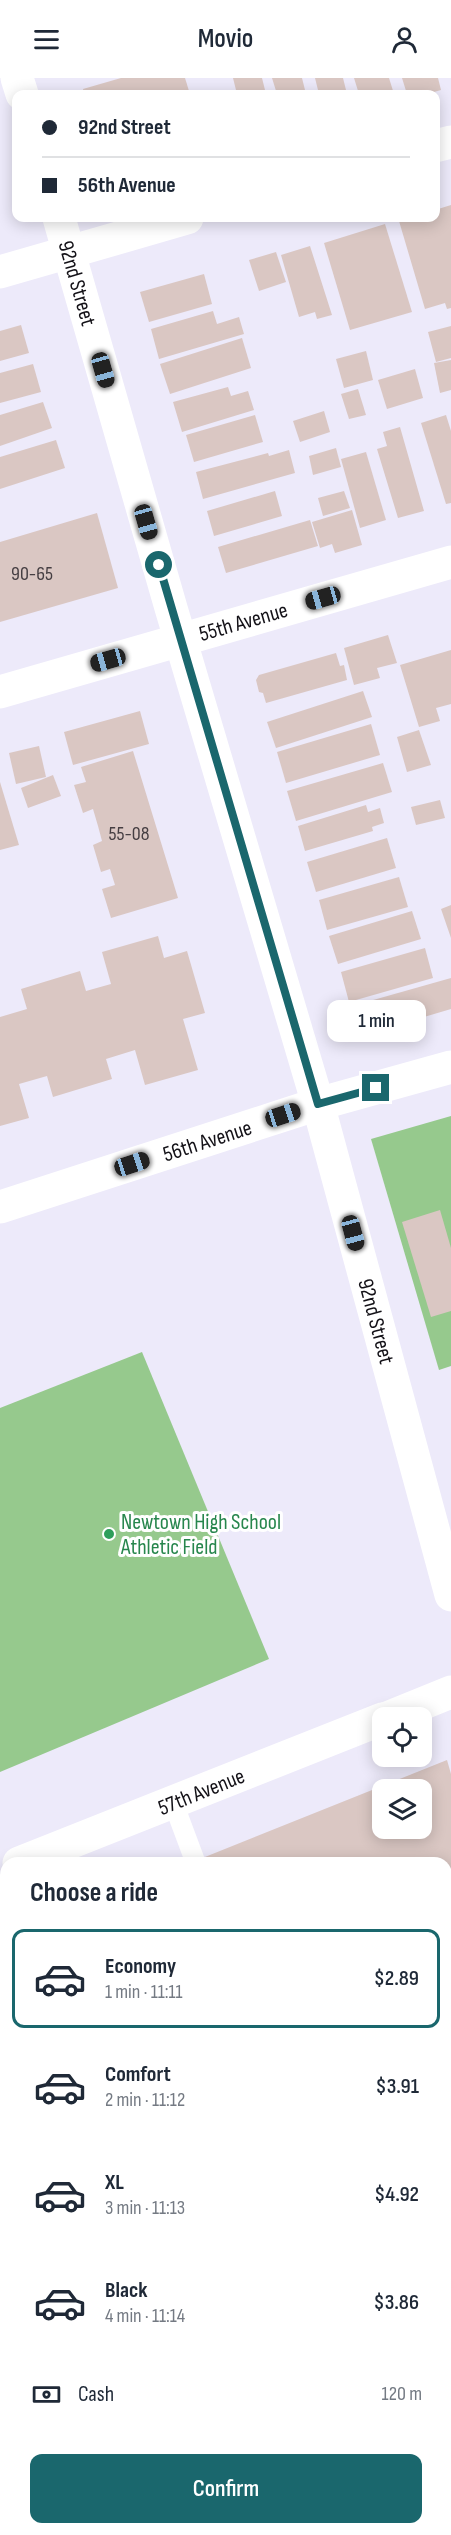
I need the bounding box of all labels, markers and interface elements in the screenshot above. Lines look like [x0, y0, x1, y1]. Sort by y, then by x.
icon: menu [30, 23, 63, 56]
text: Movio [198, 23, 253, 55]
icon: person [388, 23, 421, 56]
text: 92nd Street [78, 114, 171, 141]
text: 56th Avenue [78, 172, 176, 199]
street label: 92nd Street [52, 238, 102, 329]
car [89, 350, 117, 390]
car [132, 502, 160, 542]
route start [145, 551, 172, 578]
house number: 90-65 [11, 562, 53, 586]
car [303, 584, 343, 612]
street label: 55th Avenue [196, 597, 291, 648]
car [88, 646, 128, 674]
house number: 55-08 [108, 822, 150, 846]
callout: 1 min [326, 1001, 425, 1043]
text: 1 min [358, 1009, 395, 1033]
route end [362, 1074, 389, 1101]
car [263, 1101, 303, 1129]
street label: 56th Avenue [160, 1114, 255, 1168]
car [112, 1150, 152, 1178]
car [340, 1213, 366, 1253]
street label: 92nd Street [351, 1276, 400, 1367]
place label: Newtown High School Athletic Field [120, 1509, 281, 1561]
marker: Newtown High School Athletic Field [102, 1527, 116, 1541]
map controls [372, 1707, 432, 1839]
button: locate [372, 1707, 432, 1767]
street label: 57th Avenue [154, 1763, 249, 1822]
button: layers [372, 1779, 432, 1839]
text: Choose a ride [30, 1877, 158, 1909]
icon: car [33, 1952, 87, 2006]
text: Economy [105, 1953, 176, 1980]
text: $2.89 [374, 1965, 419, 1992]
text: 1 min · 11:11 [105, 1980, 182, 2004]
icon: car [33, 2060, 87, 2114]
text: Comfort [105, 2061, 171, 2088]
text: $3.91 [376, 2073, 419, 2100]
text: 2 min · 11:12 [105, 2088, 185, 2112]
icon: car [33, 2168, 87, 2222]
text: XL [105, 2169, 124, 2196]
text: $4.92 [374, 2181, 419, 2208]
text: 3 min · 11:13 [105, 2196, 185, 2220]
icon: car [33, 2276, 87, 2330]
text: Black [105, 2277, 147, 2304]
text: $3.86 [374, 2289, 419, 2316]
text: 4 min · 11:14 [105, 2304, 185, 2328]
icon: cash [30, 2378, 63, 2411]
text: Cash [78, 2381, 114, 2408]
text: 120 m [382, 2382, 422, 2406]
button: Confirm [30, 2454, 422, 2523]

